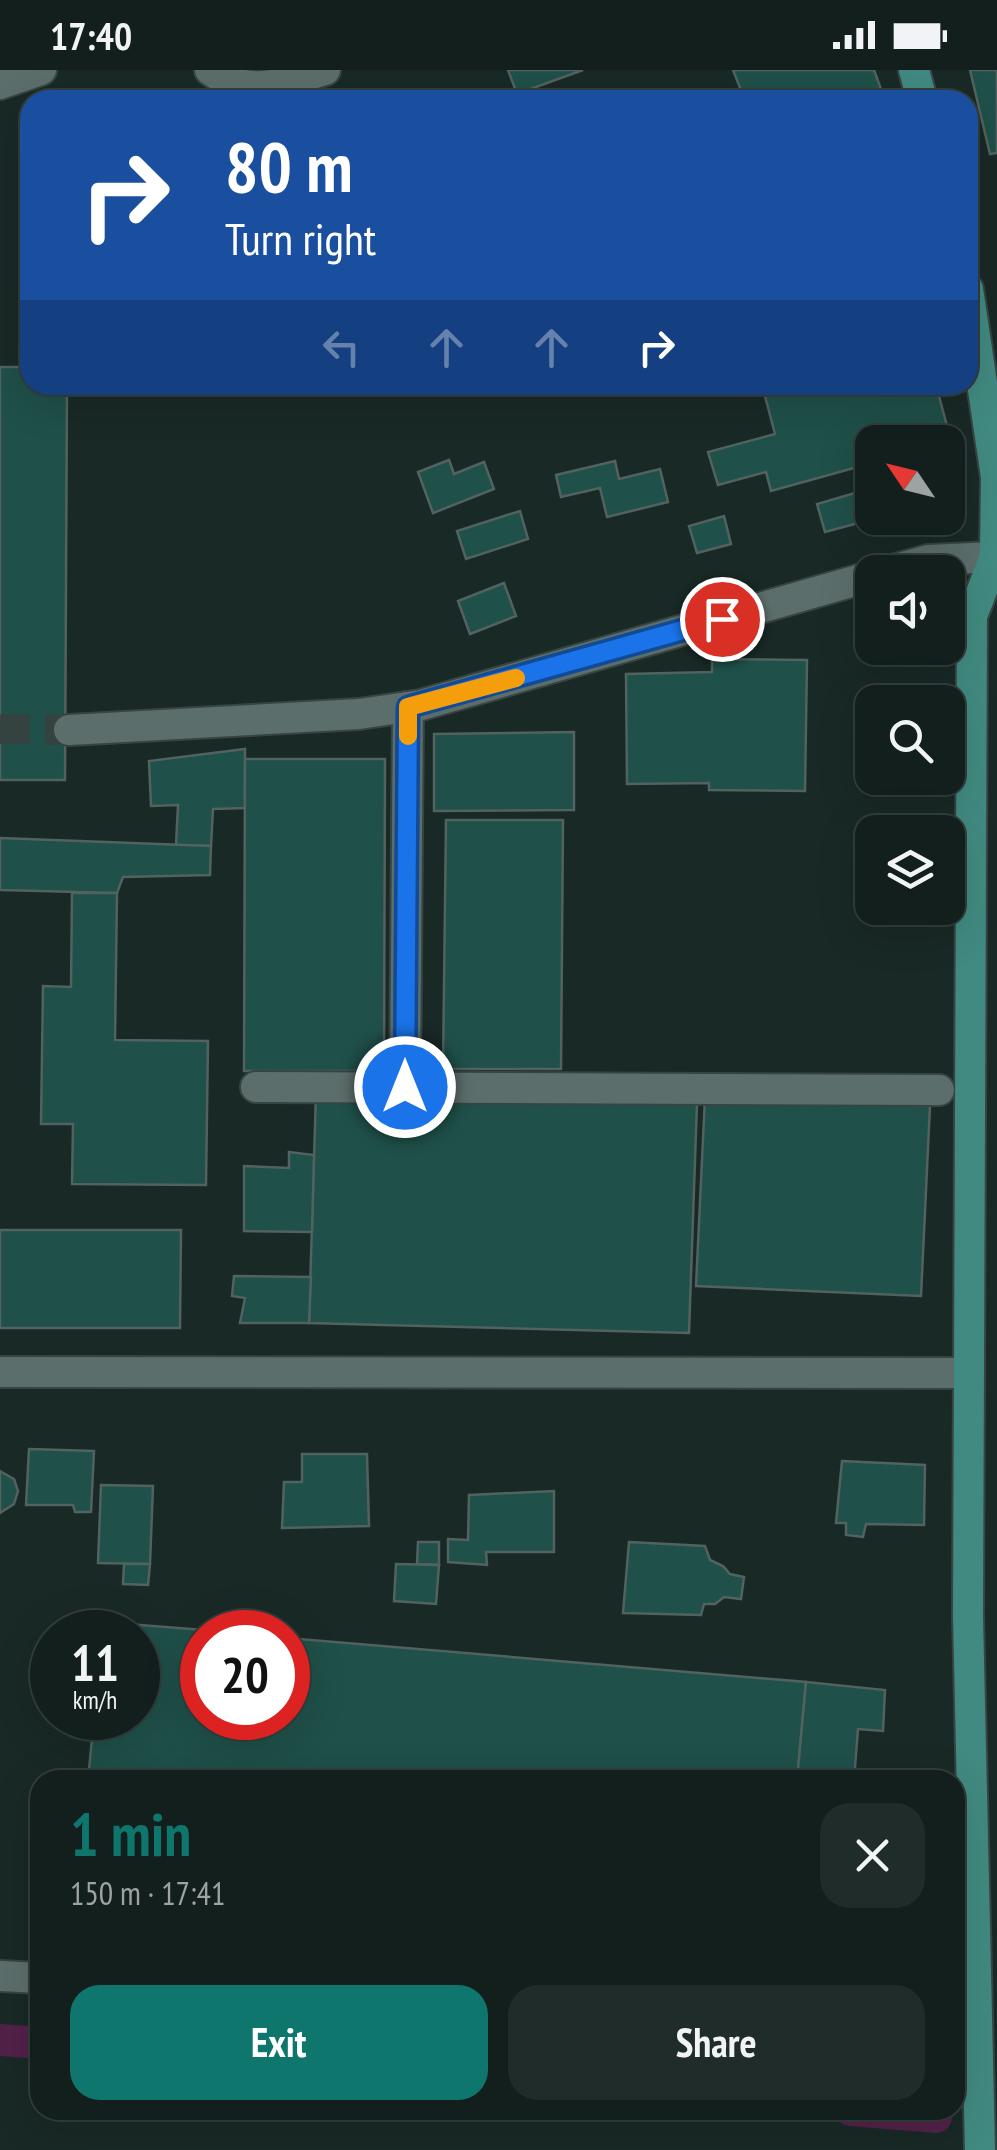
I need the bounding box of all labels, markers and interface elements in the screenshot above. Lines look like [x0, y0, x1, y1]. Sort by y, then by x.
text: 17:40 [50, 11, 132, 60]
text: 80 m [225, 121, 353, 211]
icon: right [60, 130, 190, 260]
text: Turn right [225, 209, 376, 267]
icon: left [314, 320, 369, 375]
icon: ahead [419, 320, 474, 375]
icon: ahead [524, 320, 579, 375]
icon: right [629, 320, 684, 375]
north arrow [855, 425, 965, 535]
map controls [855, 425, 965, 925]
button: sound [855, 555, 965, 665]
pin [680, 577, 765, 662]
icon: arrive [695, 592, 750, 647]
button: search [855, 685, 965, 795]
button: layers [855, 815, 965, 925]
position arrow [353, 1035, 457, 1139]
speed limit sign: 20 [180, 1610, 310, 1740]
text: 11 [71, 1630, 119, 1695]
text: km/h [73, 1684, 117, 1716]
text: 1 min [70, 1795, 191, 1873]
button: close [820, 1803, 925, 1908]
text: 150 m · 17:41 [70, 1872, 225, 1914]
button: Exit [70, 1985, 488, 2100]
button: Share [508, 1985, 925, 2100]

